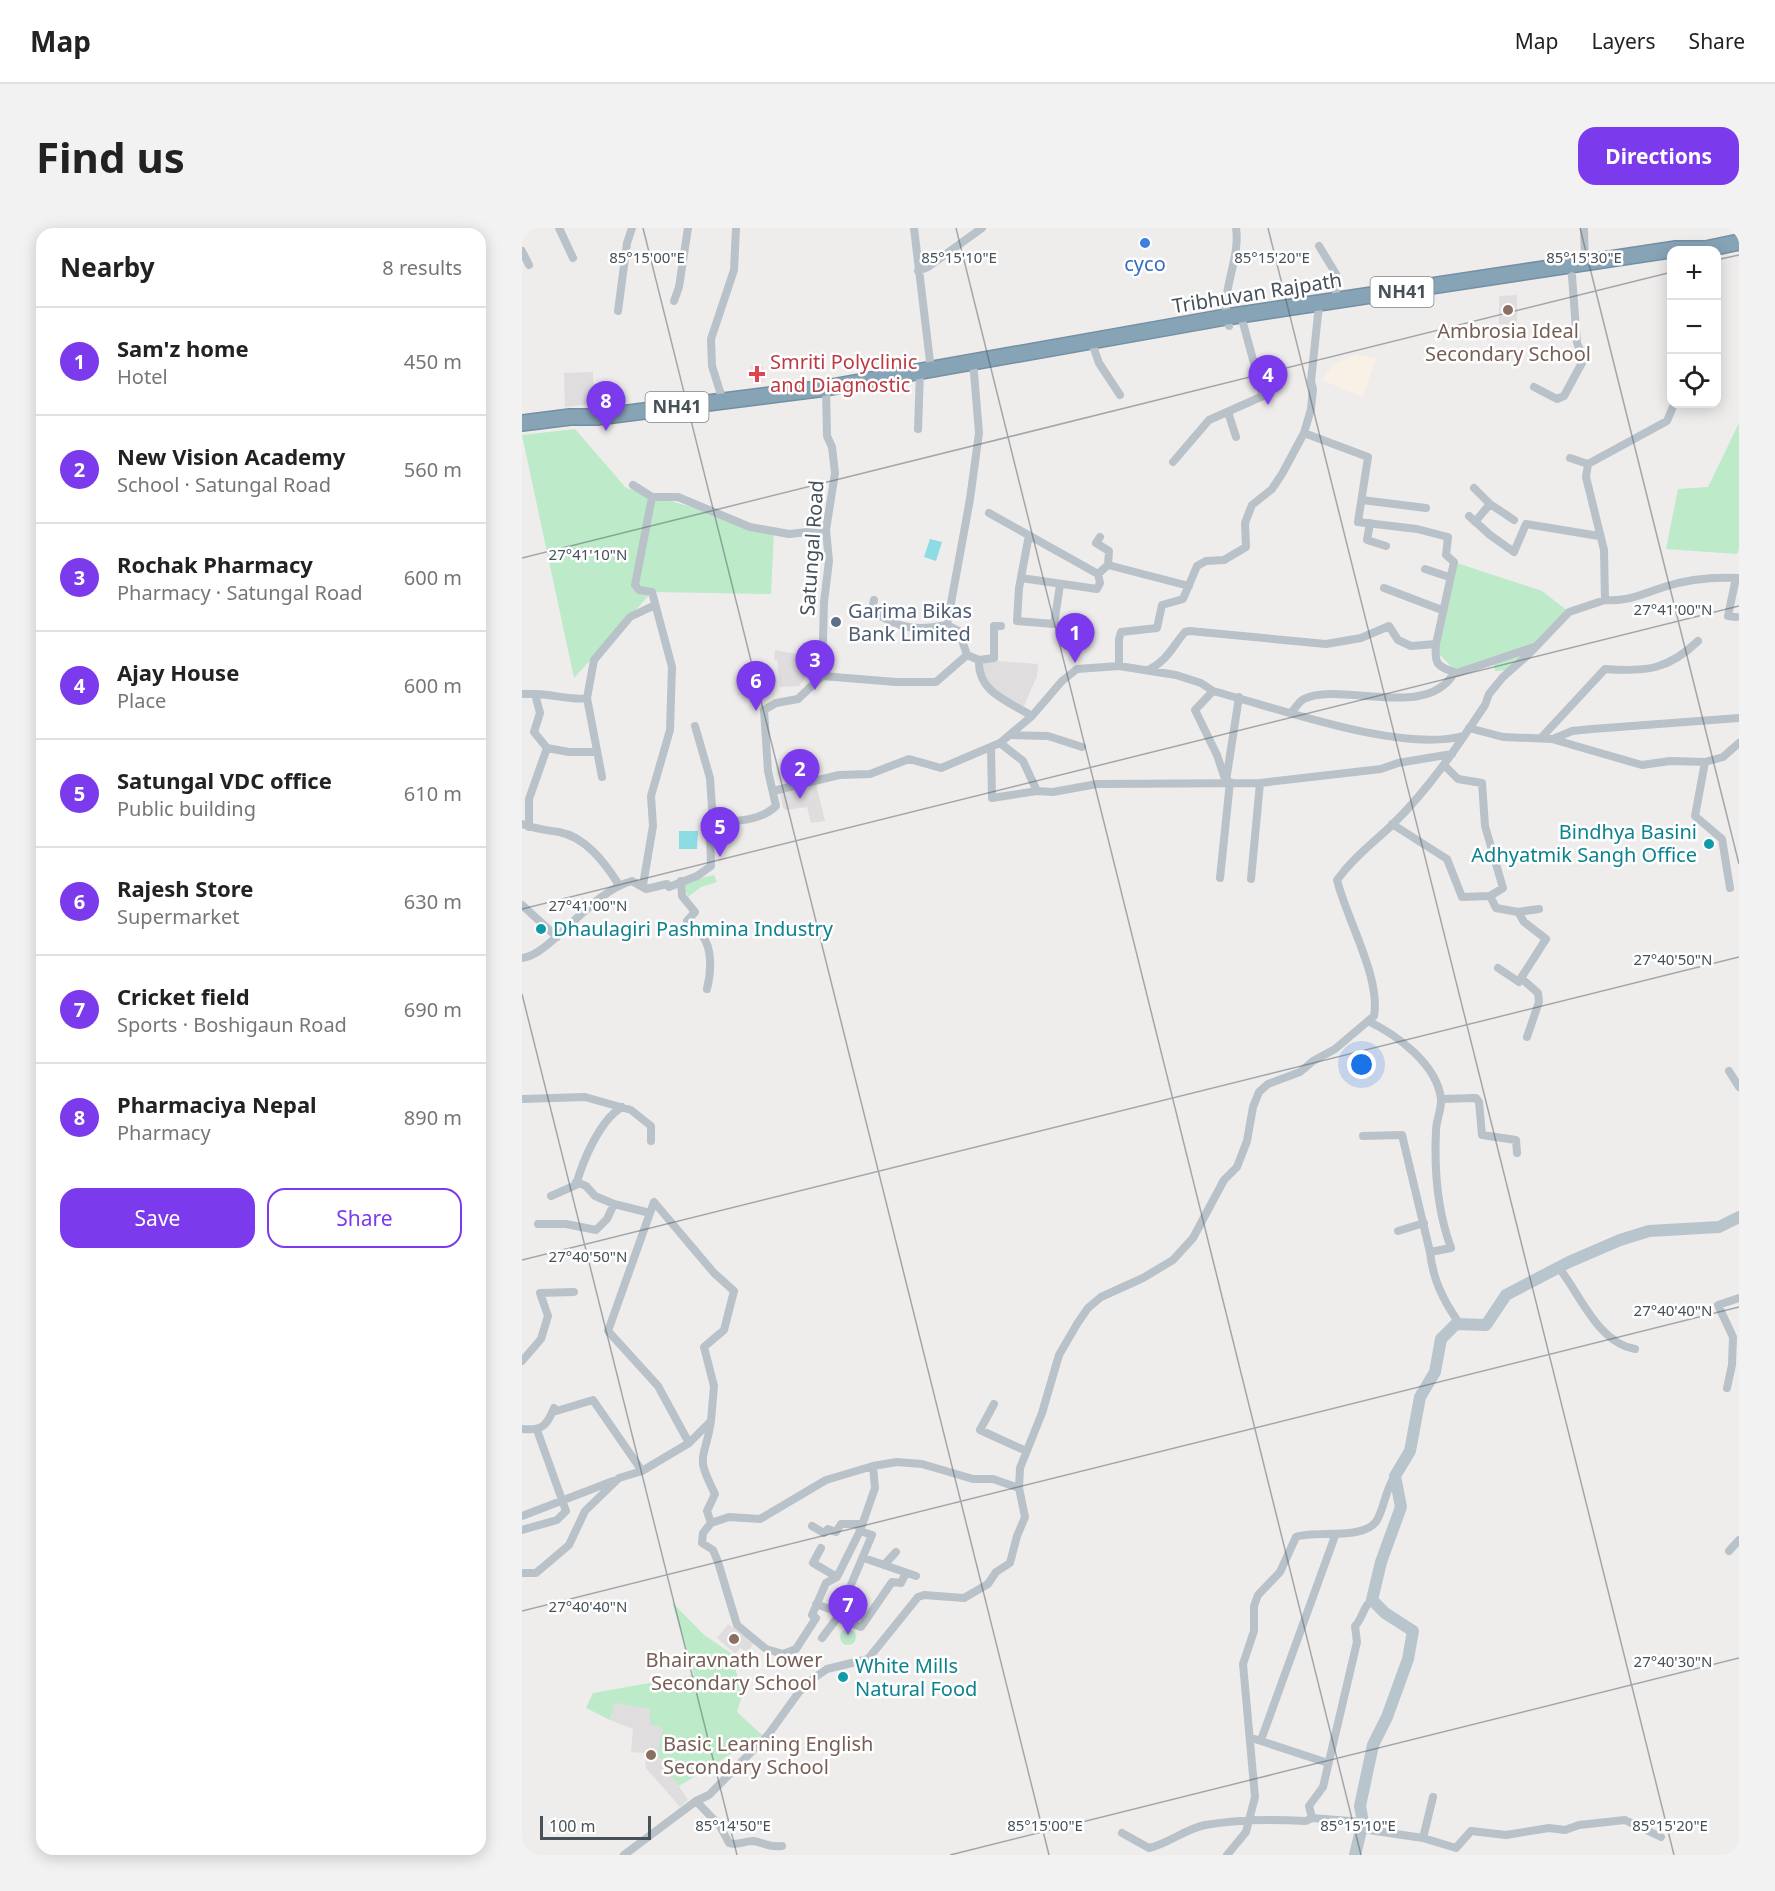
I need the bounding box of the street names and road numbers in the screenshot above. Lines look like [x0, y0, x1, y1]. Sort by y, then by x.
street label: Tribhuvan Rajpath [1170, 266, 1344, 319]
road number: NH41 [1370, 277, 1434, 307]
road number: NH41 [646, 392, 708, 422]
street label: Satungal Road [793, 479, 830, 617]

